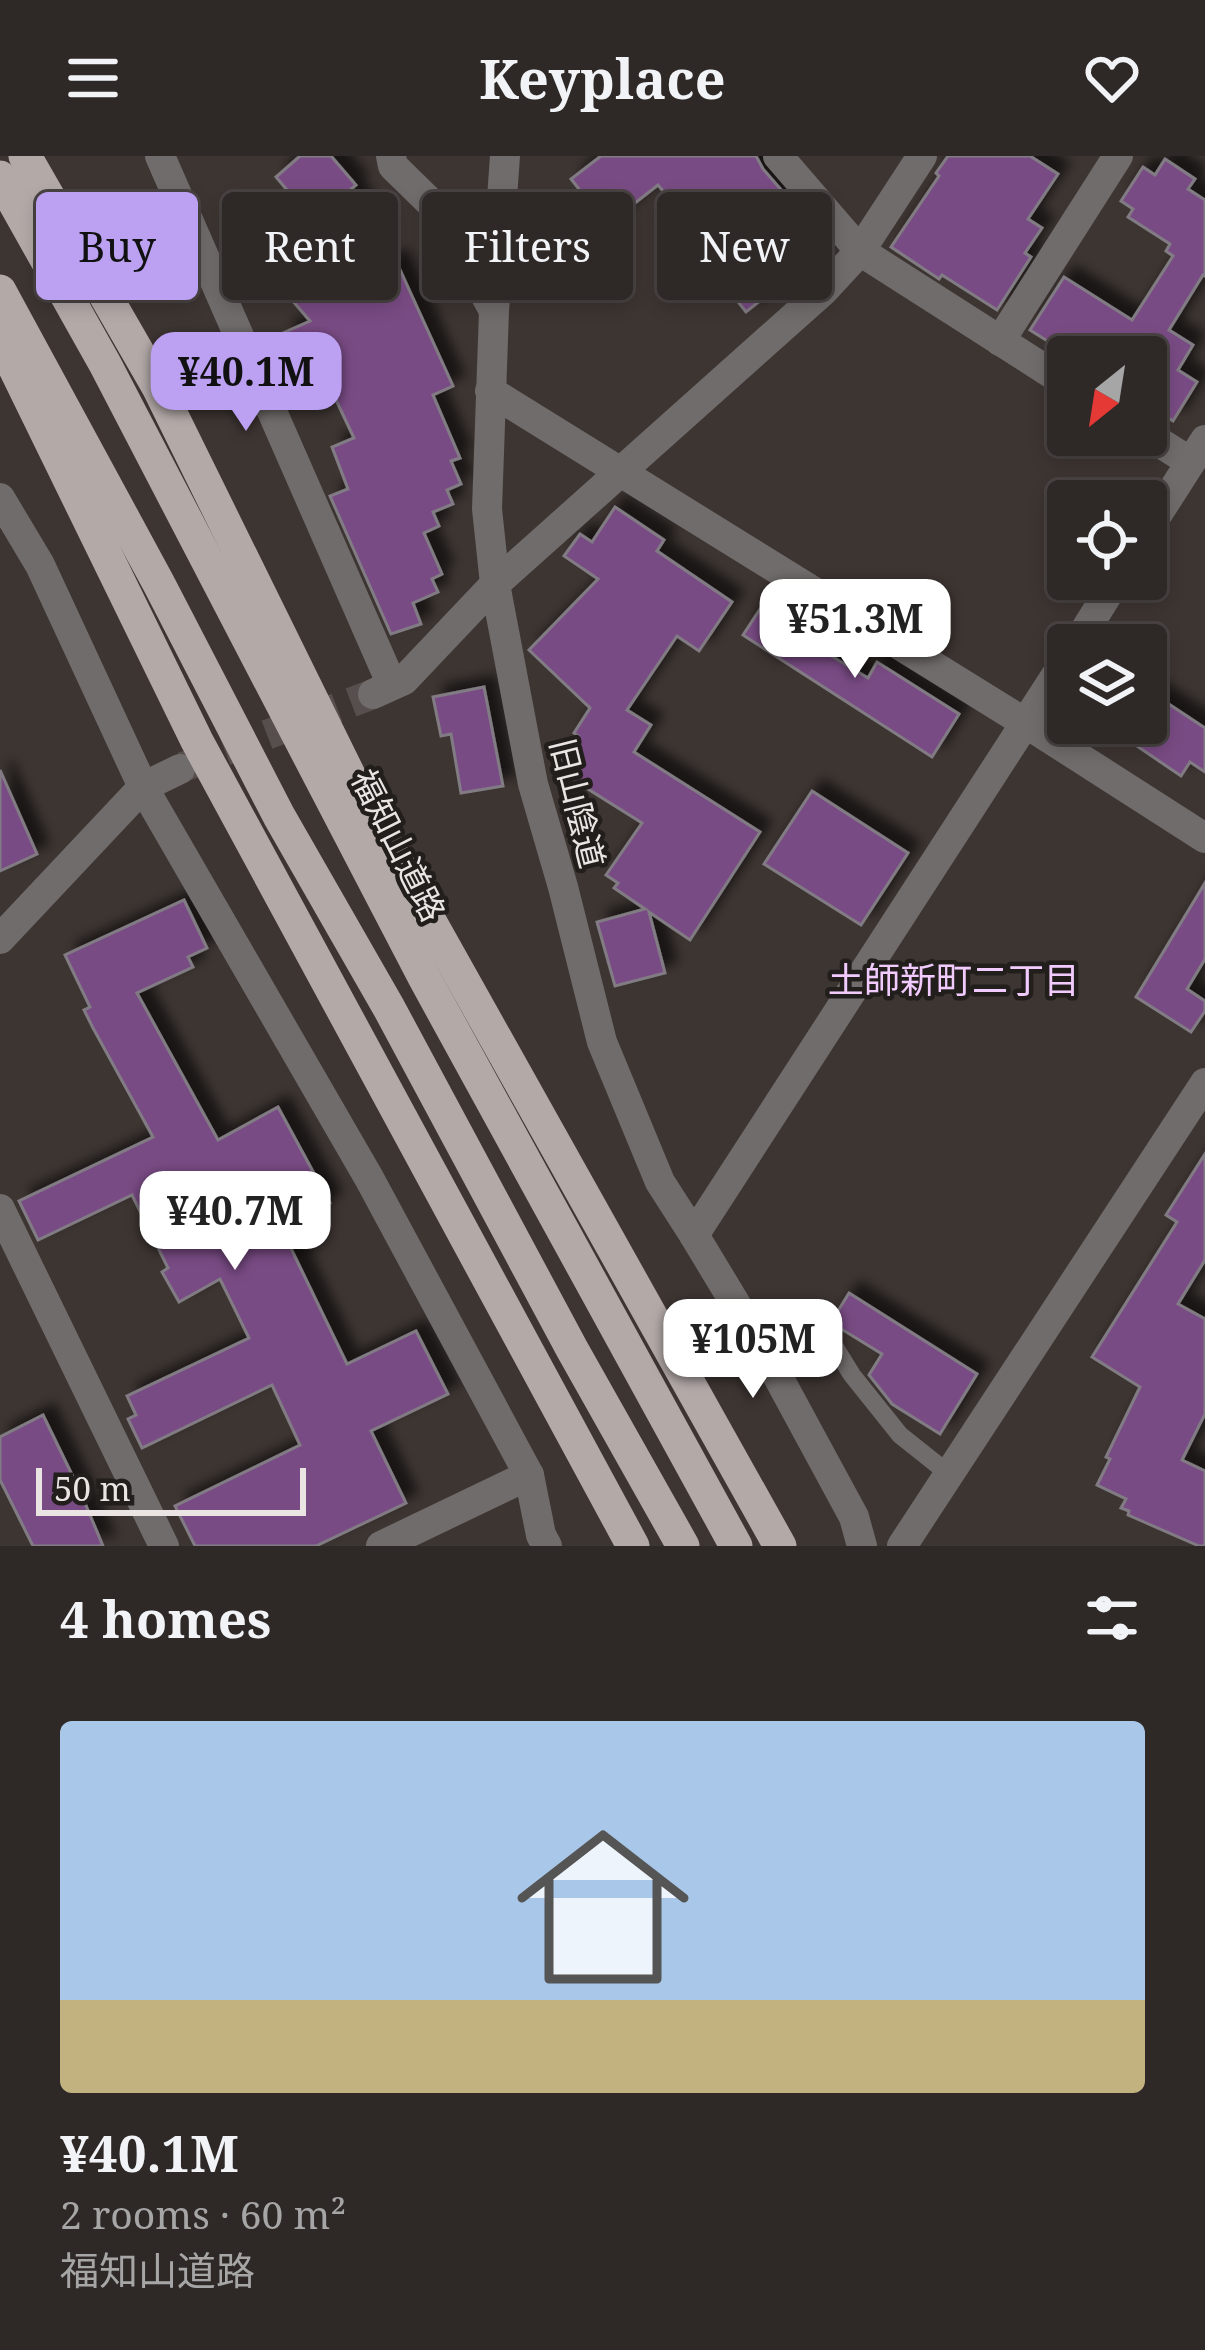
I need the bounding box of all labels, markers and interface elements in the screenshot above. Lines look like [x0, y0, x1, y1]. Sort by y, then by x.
text: Keyplace [479, 41, 726, 115]
icon: menu [60, 45, 126, 111]
icon: heart [1079, 45, 1145, 111]
chip: Buy [36, 192, 198, 300]
chip: Rent [222, 192, 398, 300]
chip: Filters [422, 192, 633, 300]
chip: New [657, 192, 832, 300]
pin: ¥40.1M [148, 332, 344, 434]
north arrow [1047, 336, 1167, 456]
map controls [1047, 336, 1167, 744]
text: ¥40.1M [178, 344, 314, 397]
button: locate [1047, 480, 1167, 600]
pin: ¥51.3M [757, 579, 953, 681]
text: ¥51.3M [787, 591, 923, 644]
button: layers [1047, 624, 1167, 744]
street label: 旧山陰道 [540, 734, 616, 872]
street label: 福知山道路 [341, 761, 457, 929]
district label: 土師新町二丁目 [828, 955, 1080, 1004]
pin: ¥40.7M [137, 1171, 333, 1273]
text: ¥40.7M [167, 1183, 303, 1236]
pin: ¥105M [669, 1299, 837, 1401]
text: ¥105M [690, 1311, 816, 1364]
scale bar [36, 1462, 306, 1515]
text: 50 m [54, 1466, 131, 1511]
text: 4 homes [60, 1583, 271, 1653]
icon: filters [1079, 1585, 1145, 1651]
icon: home [495, 1799, 711, 2015]
text: ¥40.1M [60, 2117, 239, 2187]
text: 2 rooms · 60 m² [60, 2187, 346, 2240]
text: 福知山道路 [60, 2243, 255, 2296]

